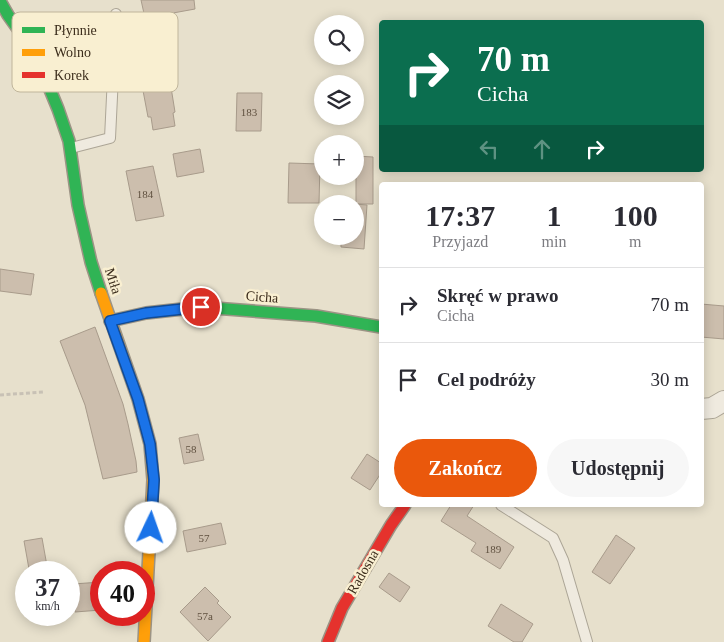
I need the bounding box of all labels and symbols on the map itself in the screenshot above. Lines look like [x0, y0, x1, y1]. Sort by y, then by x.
legend [12, 12, 178, 92]
text: Płynnie [54, 23, 97, 38]
text: Wolno [54, 45, 91, 60]
text: Korek [54, 68, 89, 83]
house number: 183 [241, 106, 258, 118]
house number: 184 [137, 188, 154, 200]
street label: Miła [102, 266, 124, 297]
pin [180, 286, 222, 328]
street label: Cicha [245, 288, 280, 306]
house number: 58 [186, 443, 197, 455]
position arrow [124, 501, 176, 553]
house number: 57 [199, 532, 210, 544]
house number: 189 [485, 543, 502, 555]
street label: Radosna [344, 547, 382, 597]
speed limit sign: 40 [90, 561, 155, 626]
house number: 57a [197, 610, 213, 622]

